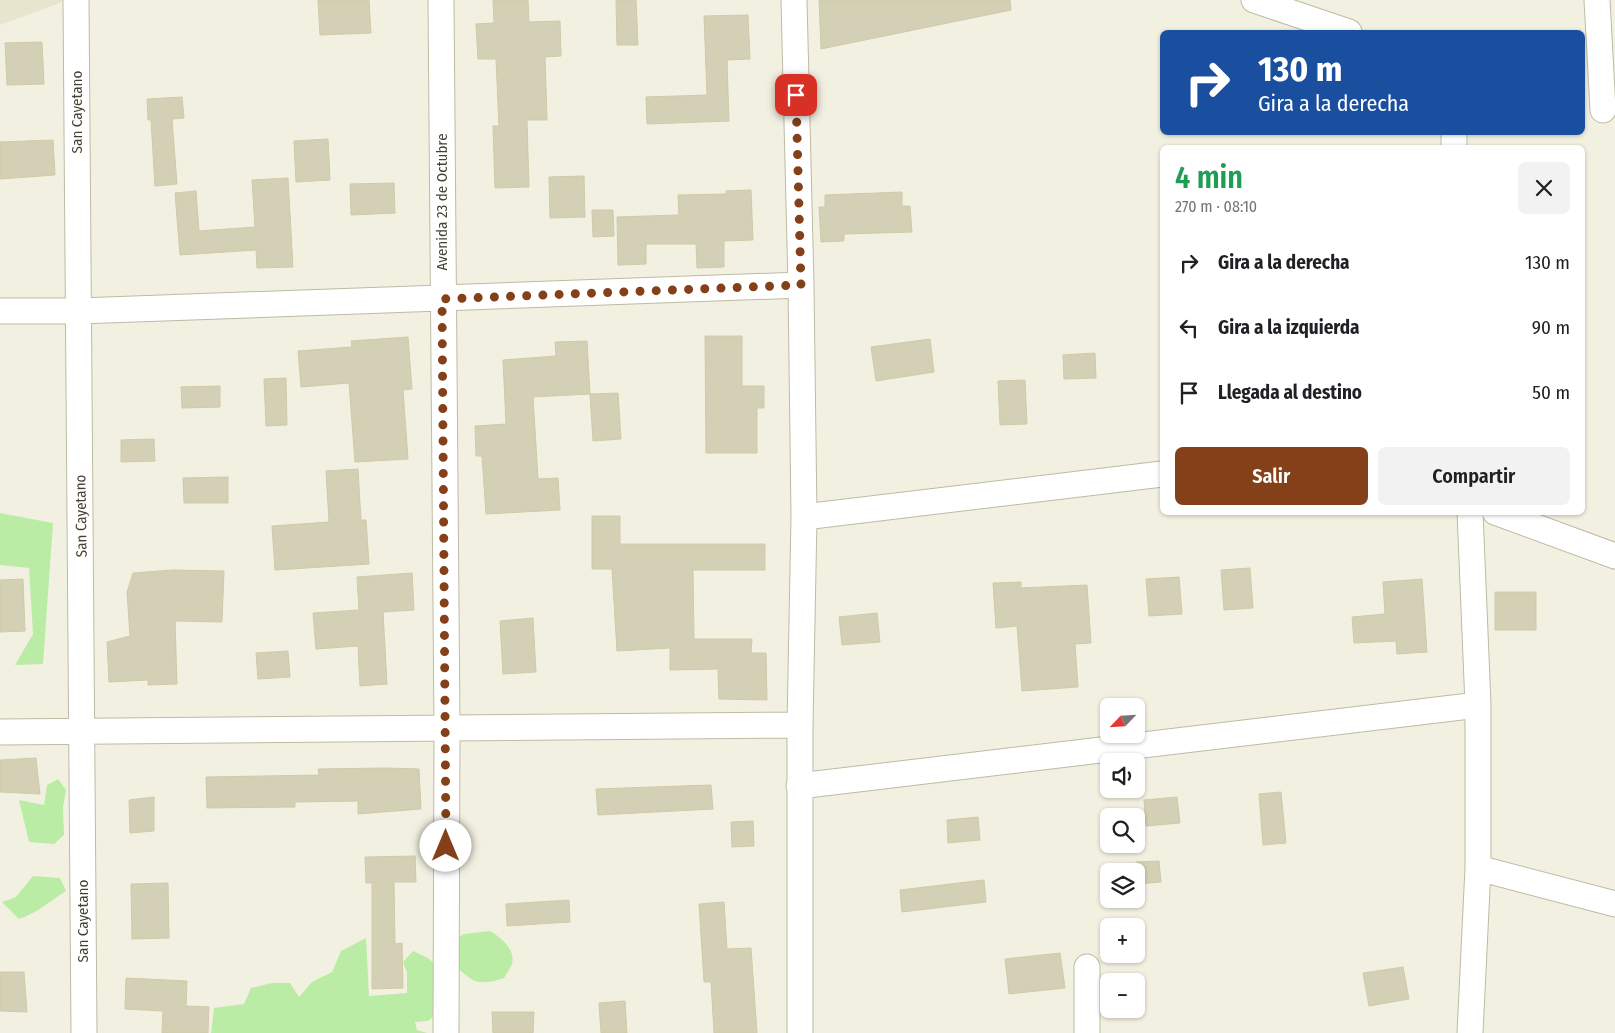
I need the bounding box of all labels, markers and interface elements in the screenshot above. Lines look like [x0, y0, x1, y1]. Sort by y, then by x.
text: 130 m [1258, 48, 1342, 90]
icon: right [1175, 50, 1240, 115]
street label: San Cayetano [68, 70, 86, 153]
pin [775, 74, 817, 116]
icon: arrive [782, 81, 810, 109]
text: Gira a la derecha [1258, 90, 1409, 117]
street label: Avenida 23 de Octubre [433, 133, 451, 271]
text: 4 min [1175, 160, 1243, 196]
button: close [1518, 162, 1570, 214]
text: 270 m · 08:10 [1175, 197, 1257, 216]
icon: right [1175, 249, 1203, 277]
text: Gira a la derecha [1218, 251, 1350, 274]
text: 130 m [1525, 251, 1570, 274]
icon: left [1175, 314, 1203, 342]
text: Gira a la izquierda [1218, 316, 1360, 339]
text: 90 m [1532, 316, 1570, 339]
icon: arrive [1175, 379, 1203, 407]
text: Llegada al destino [1218, 381, 1362, 404]
text: 50 m [1532, 381, 1570, 404]
button: Salir [1175, 447, 1368, 505]
button: Compartir [1378, 447, 1570, 505]
street label: San Cayetano [71, 474, 91, 558]
north arrow [1100, 698, 1145, 742]
map controls [1100, 698, 1145, 1018]
button: sound [1100, 753, 1145, 798]
button: search [1100, 808, 1145, 853]
position arrow [419, 819, 471, 871]
button: layers [1100, 863, 1145, 908]
street label: San Cayetano [74, 879, 92, 962]
button: + [1100, 918, 1145, 963]
button: − [1100, 973, 1145, 1018]

